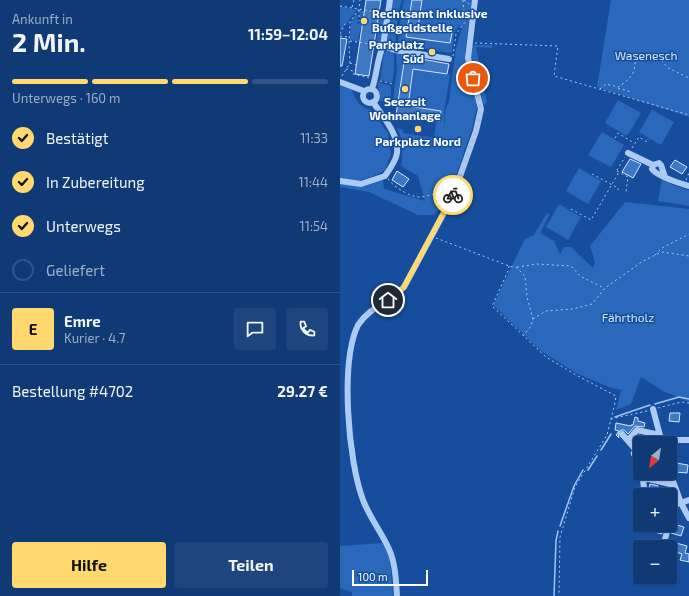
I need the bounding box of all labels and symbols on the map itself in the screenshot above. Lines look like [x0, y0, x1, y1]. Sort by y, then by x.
place label: Rechtsamt inklusive Bußgeldstelle [372, 6, 488, 34]
marker: Rechtsamt inklusive Bußgeldstelle [359, 16, 369, 26]
place label: Parkplatz Süd [369, 37, 424, 65]
marker: Parkplatz Süd [427, 47, 437, 57]
park label: Wasenesch [615, 48, 677, 62]
pin [456, 61, 490, 95]
marker: Seezeit Wohnanlage [400, 84, 410, 94]
place label: Seezeit Wohnanlage [369, 94, 441, 122]
marker: Parkplatz Nord [413, 124, 423, 134]
place label: Parkplatz Nord [375, 134, 461, 148]
courier [433, 175, 473, 215]
pin [371, 283, 405, 317]
park label: Fährtholz [602, 310, 654, 324]
north arrow [633, 436, 677, 480]
scale bar [352, 568, 428, 587]

